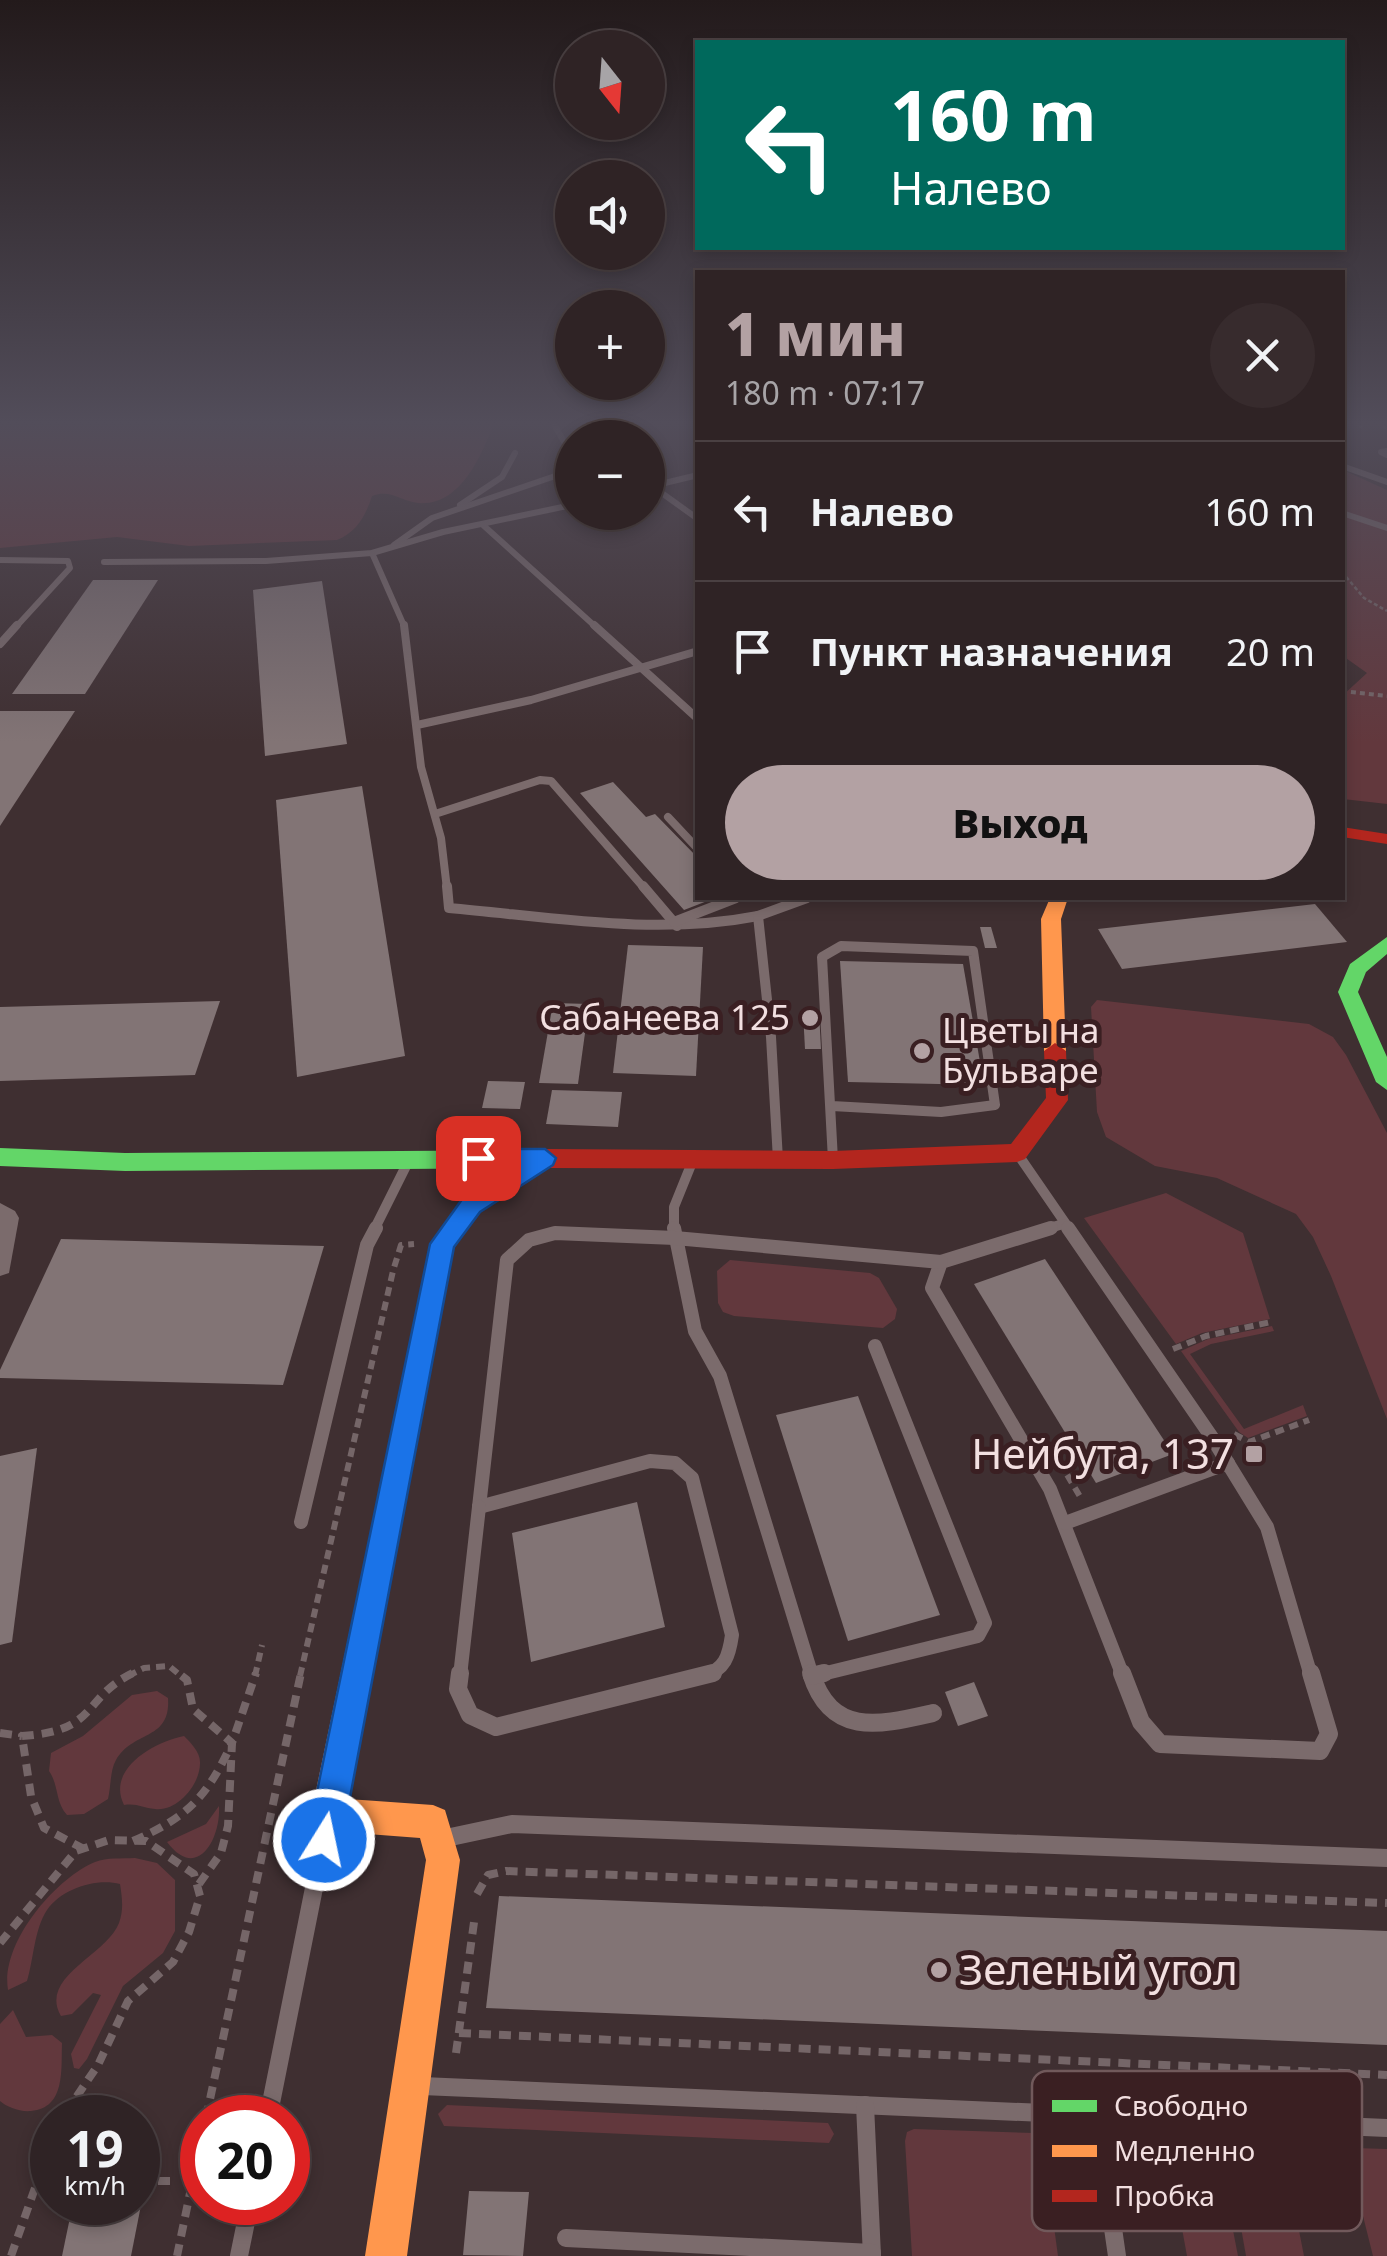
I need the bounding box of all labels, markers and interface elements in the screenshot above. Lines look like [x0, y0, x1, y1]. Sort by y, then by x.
north arrow [555, 30, 665, 140]
map controls [555, 30, 665, 530]
text: 160 m [890, 66, 1097, 162]
icon: left [725, 80, 855, 210]
text: Налево [890, 157, 1052, 218]
button: sound [555, 160, 665, 270]
button: + [555, 290, 665, 400]
text: 1 мин [725, 292, 906, 374]
button: close [1210, 303, 1315, 408]
text: 180 m · 07:17 [725, 371, 925, 414]
button: − [555, 420, 665, 530]
icon: left [725, 484, 780, 539]
text: Налево [810, 485, 954, 537]
text: 160 m [1204, 485, 1315, 537]
icon: arrive [725, 624, 780, 679]
text: Пункт назначения [810, 625, 1173, 677]
text: 20 m [1226, 625, 1315, 677]
button: Выход [725, 765, 1315, 880]
place label: Сабанеева 125 [539, 993, 790, 1040]
place label: Цветы на Бульваре [942, 1006, 1099, 1093]
marker: Сабанеева 125 [799, 1007, 821, 1029]
marker: Цветы на Бульваре [911, 1040, 933, 1062]
pin [436, 1116, 521, 1201]
icon: arrive [451, 1131, 506, 1186]
place label: Нейбута, 137 [971, 1424, 1234, 1481]
marker: Нейбута, 137 [1243, 1443, 1265, 1465]
position arrow [272, 1788, 376, 1892]
place label: Зеленый угол [959, 1940, 1238, 1997]
marker: Зеленый угол [928, 1959, 950, 1981]
legend [1032, 2071, 1362, 2231]
text: Свободно [1114, 2086, 1248, 2124]
speed limit sign: 20 [180, 2095, 310, 2225]
text: 19 [66, 2114, 124, 2182]
text: Медленно [1114, 2131, 1255, 2169]
text: km/h [64, 2168, 126, 2202]
text: Пробка [1114, 2176, 1215, 2214]

